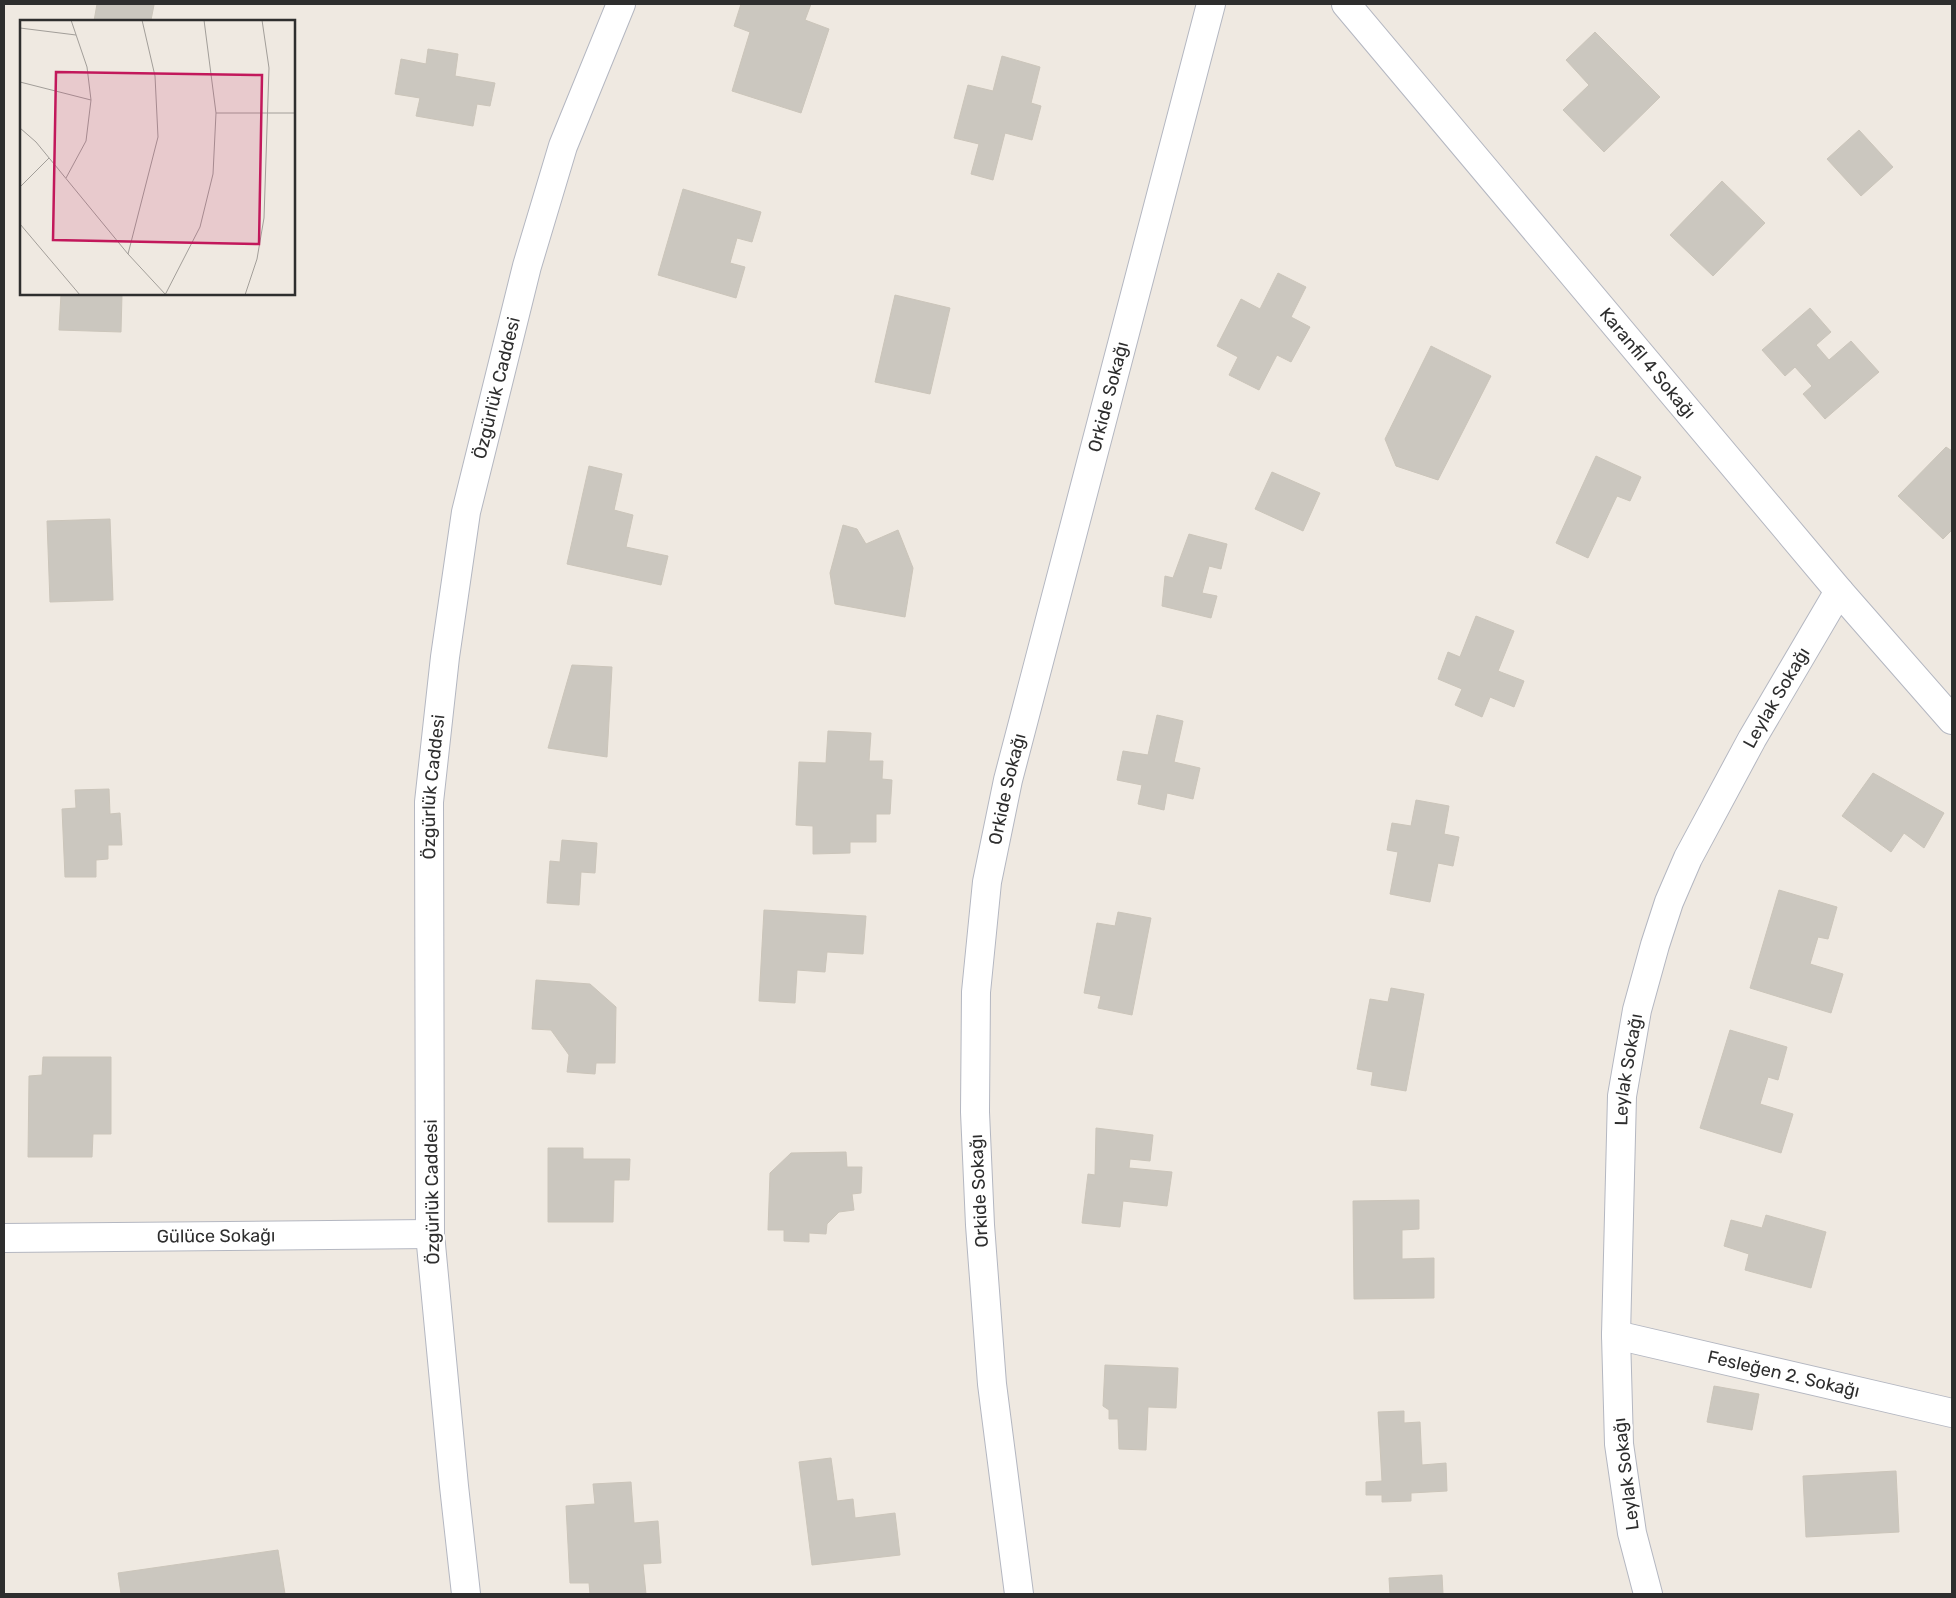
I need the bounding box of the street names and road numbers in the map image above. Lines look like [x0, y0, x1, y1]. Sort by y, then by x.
street label: Karanfil 4 Sokağı [1595, 303, 1700, 423]
street label: Özgürlük Caddesi [469, 315, 525, 461]
street label: Orkide Sokağı [1083, 339, 1133, 455]
street label: Leylak Sokağı [1738, 643, 1814, 752]
street label: Özgürlük Caddesi [418, 713, 450, 860]
street label: Orkide Sokağı [984, 731, 1031, 847]
street label: Leylak Sokağı [1610, 1012, 1647, 1126]
street label: Özgürlük Caddesi [420, 1119, 444, 1265]
street label: Orkide Sokağı [965, 1134, 993, 1248]
street label: Gülüce Sokağı [157, 1224, 275, 1248]
street label: Fesleğen 2. Sokağı [1705, 1346, 1862, 1402]
street label: Leylak Sokağı [1608, 1417, 1644, 1531]

